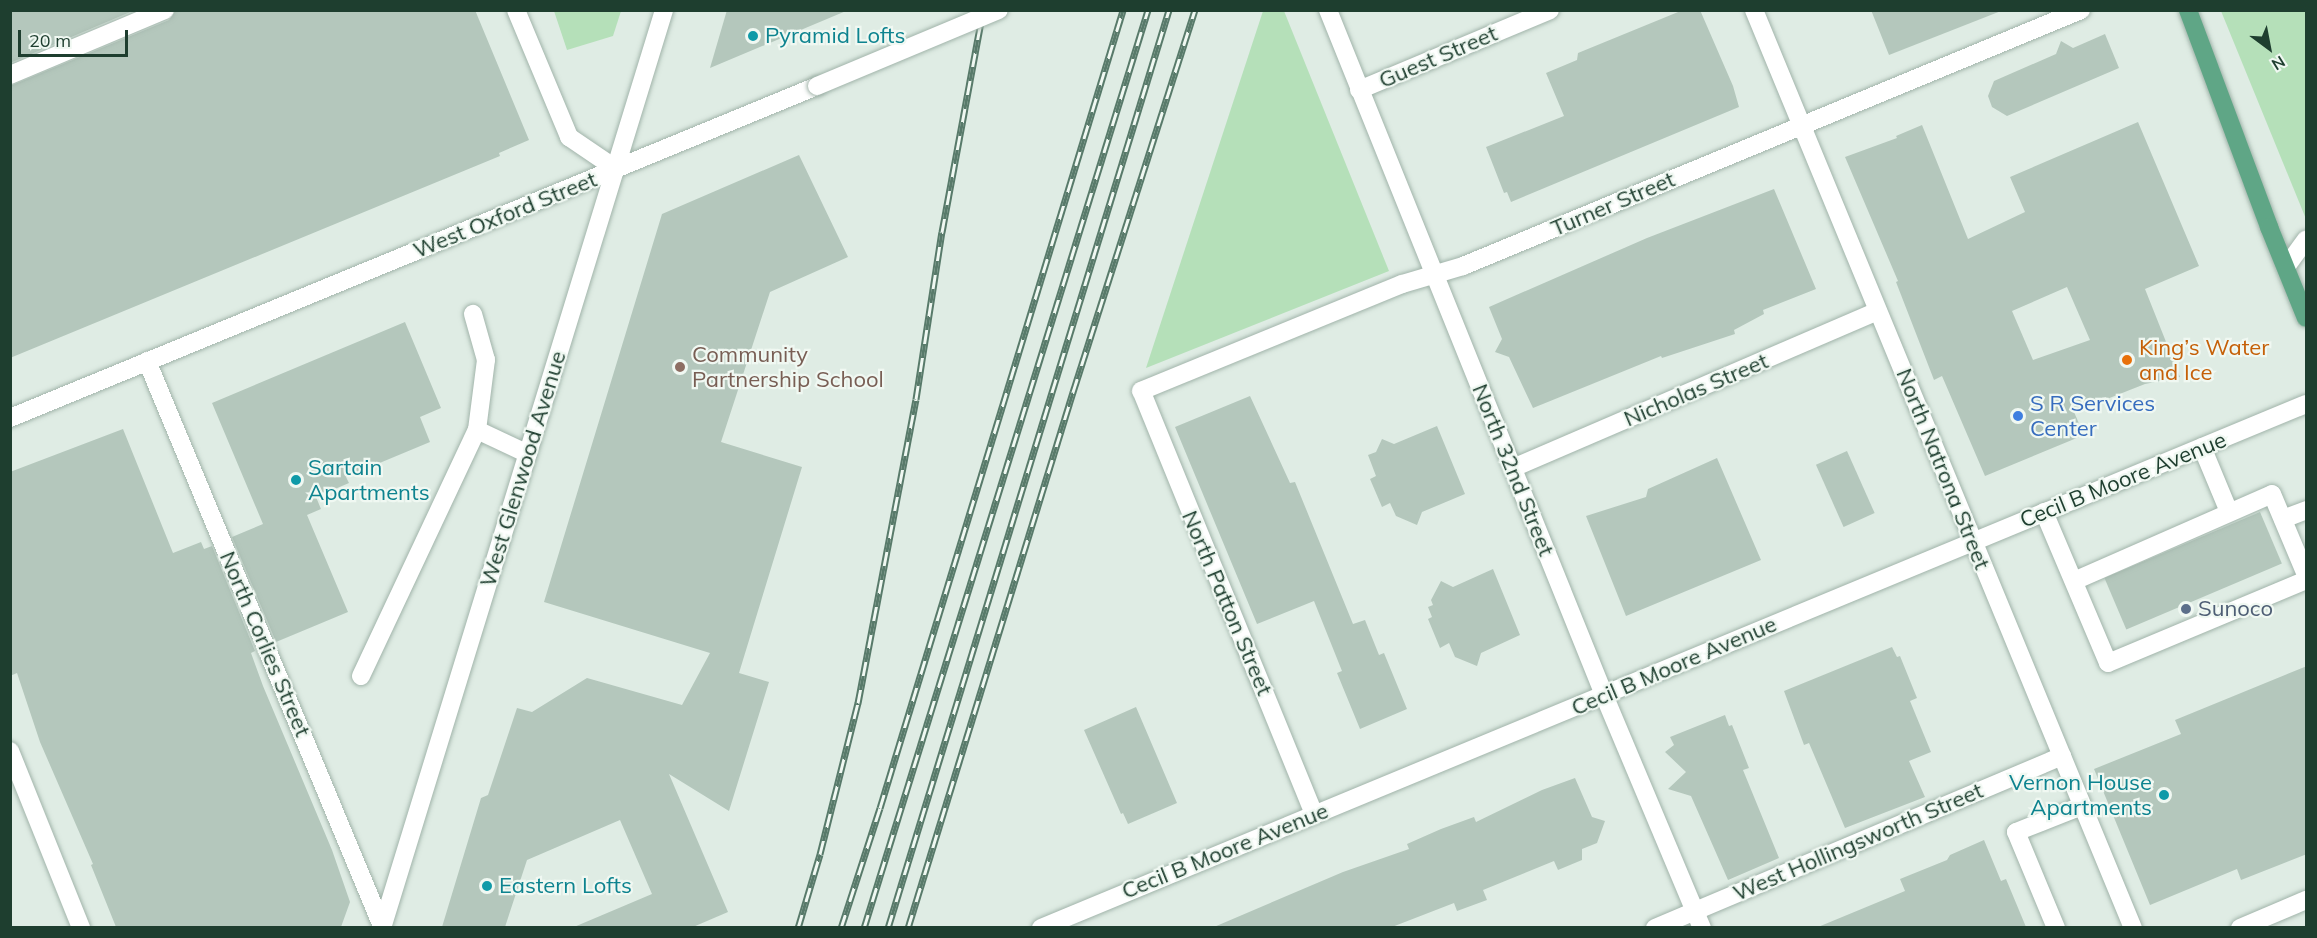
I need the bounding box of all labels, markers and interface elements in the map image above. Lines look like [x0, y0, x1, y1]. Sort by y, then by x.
scale bar [21, 18, 130, 56]
north arrow [2239, 18, 2299, 78]
street label: Guest Street [1375, 20, 1501, 94]
place label: Pyramid Lofts [765, 23, 905, 49]
text: 20 m [29, 29, 71, 52]
marker: Pyramid Lofts [746, 29, 760, 43]
text: N [2268, 52, 2289, 75]
street label: West Oxford Street [409, 166, 601, 264]
street label: Turner Street [1547, 166, 1679, 242]
place label: King’s Water and Ice [2139, 334, 2269, 386]
place label: Community Partnership School [692, 341, 884, 392]
street label: West Glenwood Avenue [475, 348, 571, 590]
street label: Nicholas Street [1620, 348, 1772, 432]
marker: King’s Water and Ice [2120, 353, 2134, 367]
marker: Community Partnership School [673, 360, 687, 374]
street label: North Natrona Street [1891, 365, 1995, 573]
street label: North 32nd Street [1466, 380, 1560, 560]
place label: S R Services Center [2030, 390, 2155, 442]
marker: S R Services Center [2011, 409, 2025, 423]
street label: Cecil B Moore Avenue [2016, 427, 2230, 533]
place label: Sartain Apartments [308, 454, 430, 506]
marker: Sartain Apartments [289, 473, 303, 487]
street label: North Patton Street [1176, 507, 1278, 699]
street label: North Corlies Street [214, 547, 316, 741]
place label: Sunoco [2198, 596, 2273, 622]
marker: Sunoco [2179, 602, 2193, 616]
street label: Cecil B Moore Avenue [1567, 611, 1781, 721]
place label: Vernon House Apartments [2009, 769, 2152, 820]
street label: West Hollingsworth Street [1729, 777, 1987, 907]
marker: Vernon House Apartments [2157, 788, 2171, 802]
street label: Cecil B Moore Avenue [1118, 798, 1332, 904]
place label: Eastern Lofts [499, 873, 632, 899]
marker: Eastern Lofts [480, 879, 494, 893]

